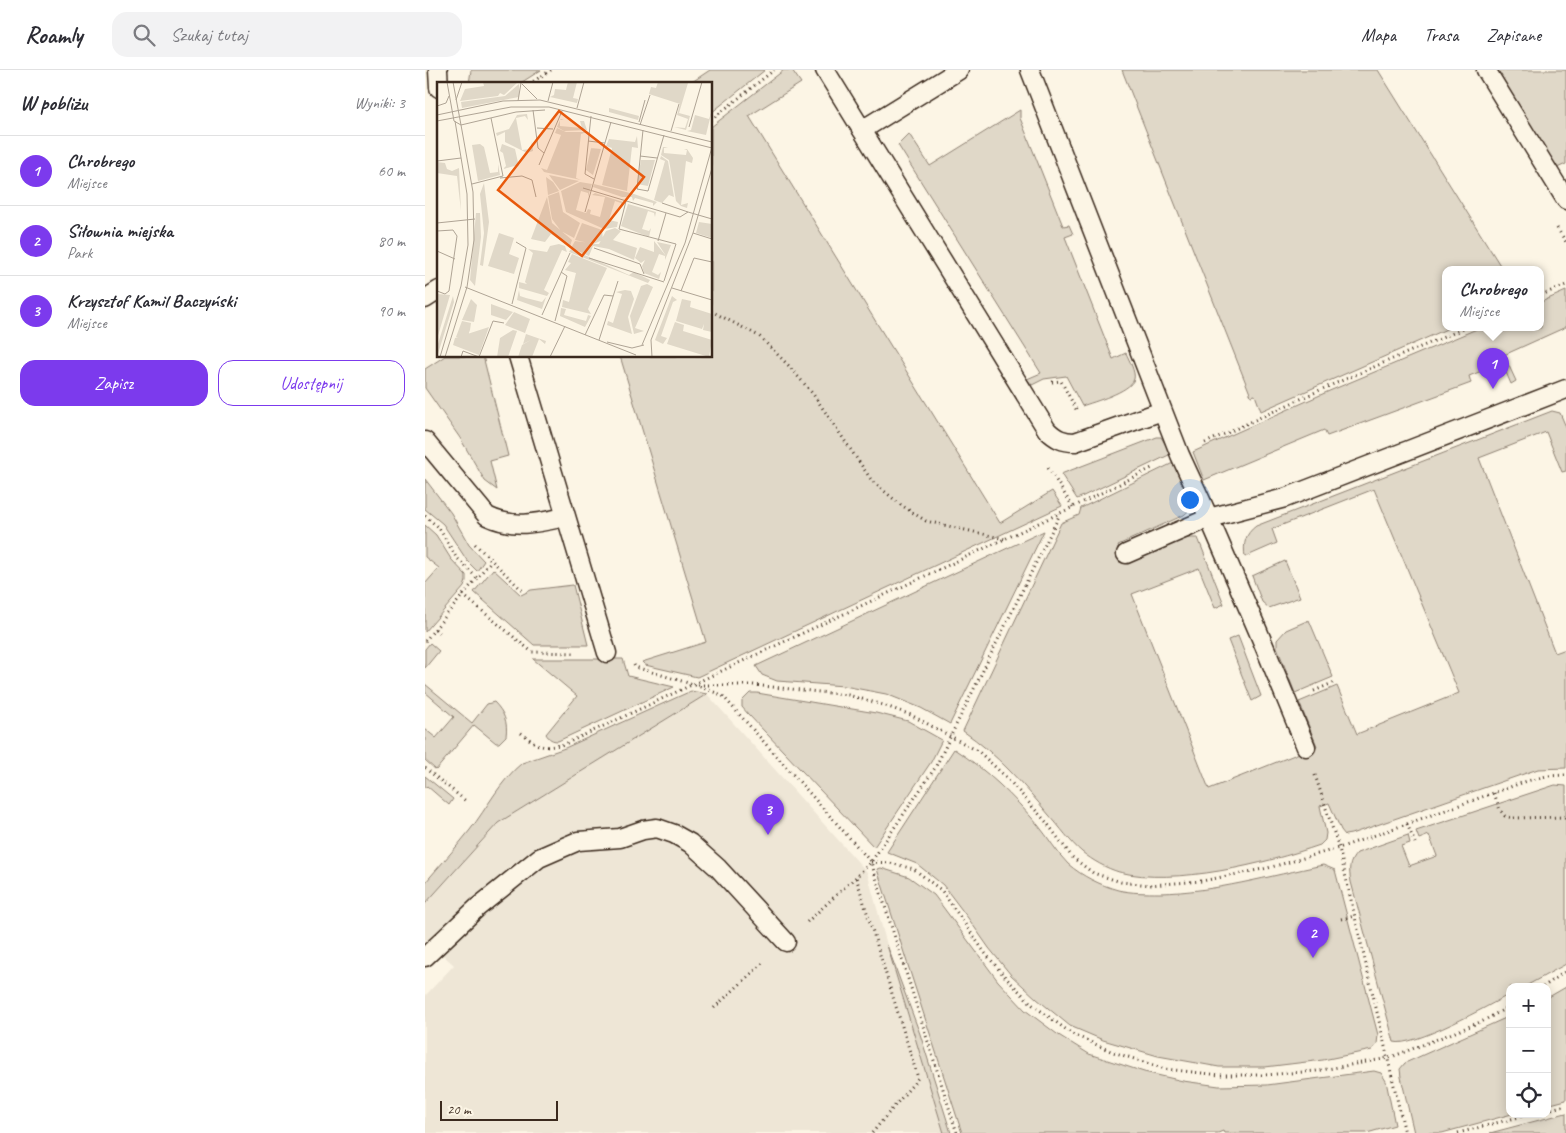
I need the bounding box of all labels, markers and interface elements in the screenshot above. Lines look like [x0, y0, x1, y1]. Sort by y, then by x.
search box [112, 12, 462, 57]
text: Roamly [25, 20, 82, 50]
icon: search [130, 21, 158, 49]
text: Szukaj tutaj [170, 23, 248, 47]
text: Mapa [1361, 24, 1396, 46]
text: Trasa [1424, 24, 1458, 46]
text: Zapisane [1486, 24, 1541, 46]
inset map [437, 82, 713, 358]
text: W pobliżu [20, 90, 87, 116]
text: Wyniki: 3 [354, 93, 405, 113]
text: Chrobrego [67, 149, 134, 173]
text: 1 [32, 161, 40, 181]
text: 60 m [378, 161, 405, 181]
text: Miejsce [67, 173, 107, 193]
text: Siłownia miejska [67, 219, 173, 243]
text: 2 [32, 231, 40, 251]
text: 80 m [378, 231, 405, 251]
text: Park [67, 243, 92, 263]
popup [1442, 266, 1544, 331]
text: Chrobrego [1459, 277, 1527, 301]
text: Krzysztof Kamil Baczyński [67, 289, 236, 313]
text: 3 [32, 301, 40, 321]
text: 90 m [378, 301, 405, 321]
text: Miejsce [1459, 301, 1499, 321]
text: Miejsce [67, 313, 107, 333]
pin: 1 [1477, 348, 1509, 389]
button: Zapisz [20, 360, 208, 406]
button: Udostępnij [218, 360, 405, 406]
your location [1177, 487, 1203, 513]
pin: 3 [752, 794, 784, 835]
pin: 2 [1297, 917, 1329, 958]
map controls [1506, 983, 1551, 1118]
button: + [1506, 983, 1551, 1028]
button: − [1506, 1028, 1551, 1073]
button: locate [1506, 1073, 1551, 1118]
scale bar [440, 1098, 557, 1121]
text: 20 m [447, 1101, 471, 1118]

